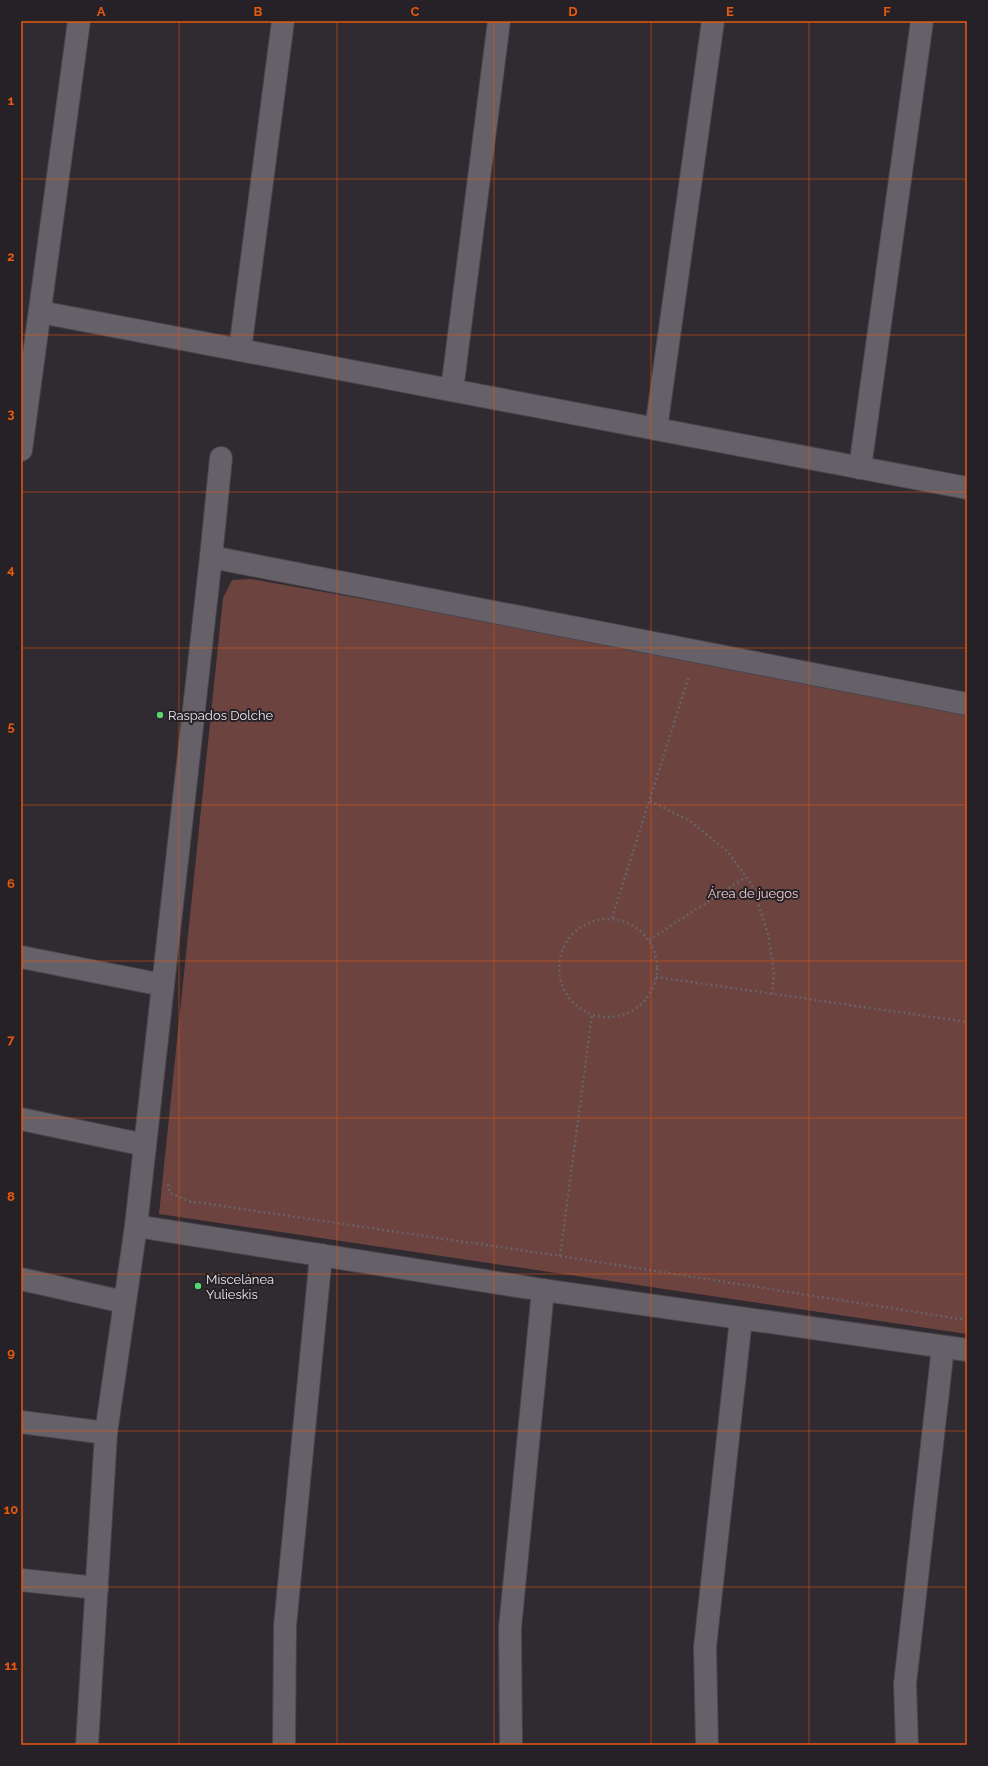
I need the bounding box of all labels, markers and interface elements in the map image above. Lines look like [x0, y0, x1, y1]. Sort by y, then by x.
text: A [97, 4, 106, 19]
text: B [254, 4, 263, 19]
text: C [411, 4, 420, 19]
text: D [568, 4, 578, 19]
text: E [726, 4, 734, 19]
text: F [883, 4, 891, 19]
text: 1 [8, 93, 15, 108]
text: 2 [7, 249, 15, 264]
text: 3 [7, 406, 15, 421]
text: 4 [7, 562, 15, 577]
place label: Raspados Dolche [168, 708, 274, 723]
marker: Raspados Dolche [155, 710, 165, 720]
text: 5 [7, 719, 15, 734]
text: 6 [7, 876, 15, 891]
park label: Área de juegos [708, 886, 798, 901]
text: 7 [7, 1032, 15, 1047]
text: 8 [7, 1189, 15, 1204]
place label: Miscelánea Yulieskis [206, 1272, 274, 1302]
marker: Miscelánea Yulieskis [193, 1281, 203, 1291]
text: 9 [7, 1345, 15, 1360]
text: 10 [4, 1502, 18, 1517]
text: 11 [5, 1658, 18, 1673]

